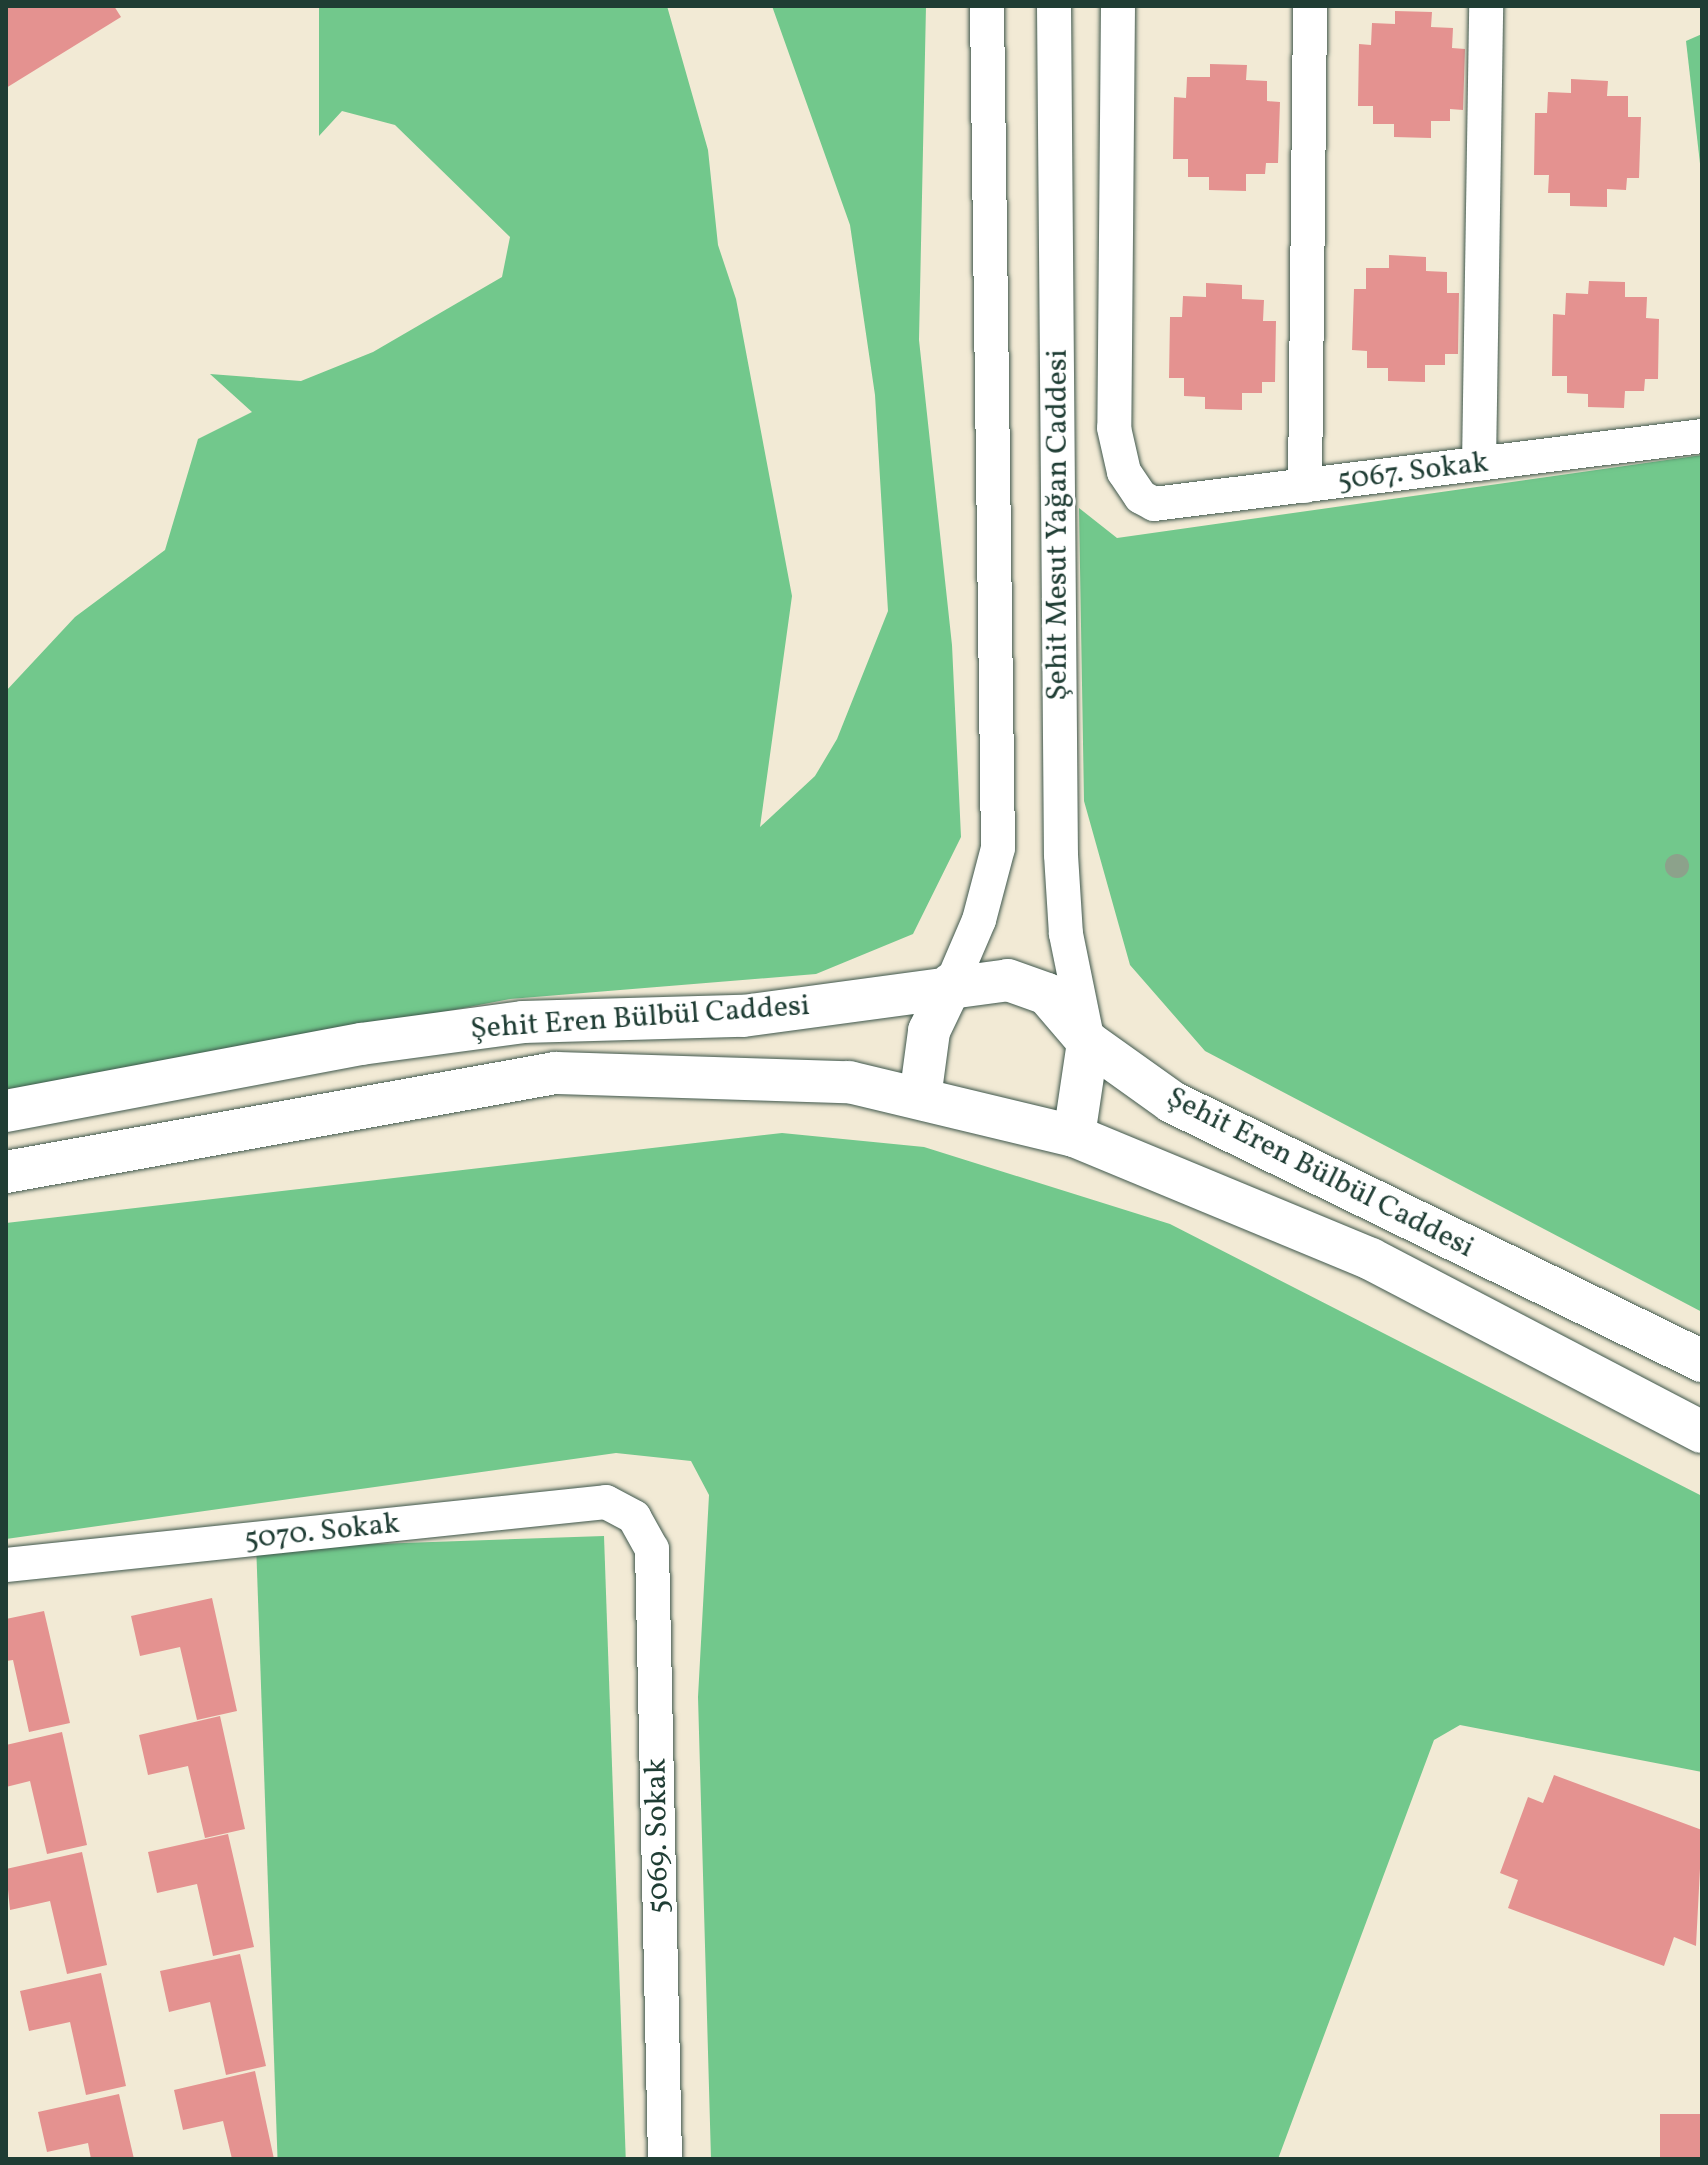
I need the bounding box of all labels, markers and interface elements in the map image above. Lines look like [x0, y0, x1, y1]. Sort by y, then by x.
street label: Şehit Mesut Yağan Caddesi [1040, 349, 1076, 701]
street label: 5067. Sokak [1335, 445, 1491, 499]
street label: Şehit Eren Bülbül Caddesi [469, 988, 811, 1048]
street label: Şehit Eren Bülbül Caddesi [1160, 1080, 1480, 1266]
street label: 5070. Sokak [242, 1506, 402, 1558]
street label: 5069. Sokak [639, 1758, 677, 1914]

